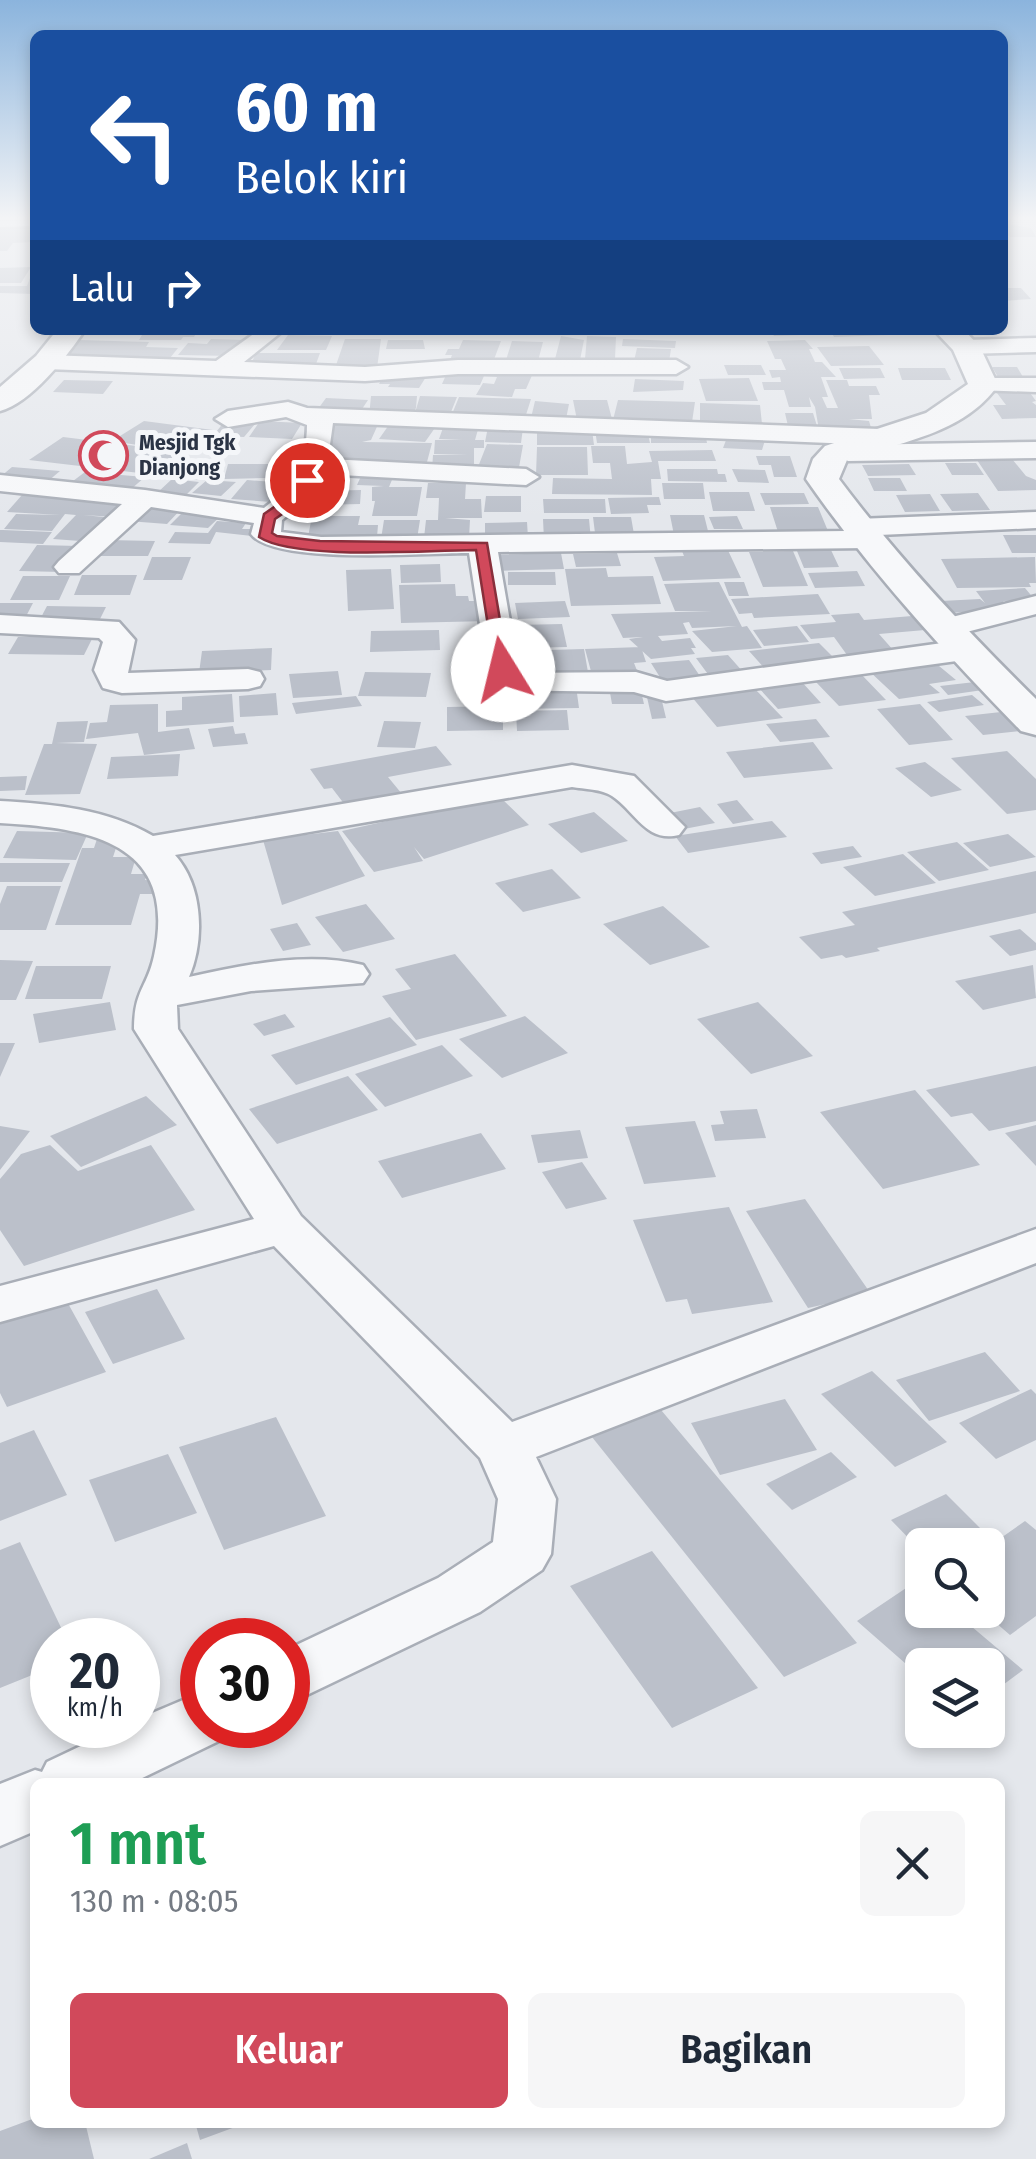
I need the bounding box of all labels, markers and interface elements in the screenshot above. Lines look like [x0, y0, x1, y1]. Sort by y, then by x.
text: 60 m [235, 66, 378, 150]
icon: left [70, 70, 200, 200]
text: Belok kiri [235, 151, 408, 205]
icon: right [155, 260, 210, 315]
text: Lalu [70, 265, 135, 311]
mosque icon: Mesjid Tgk Dianjong [78, 429, 130, 481]
place label: Mesjid Tgk Dianjong [139, 429, 236, 481]
pin [265, 438, 350, 523]
icon: arrive [280, 453, 335, 508]
position arrow [451, 618, 555, 722]
map controls [905, 1528, 1005, 1748]
button: search [905, 1528, 1005, 1628]
speed limit sign: 30 [180, 1618, 310, 1748]
text: 20 [70, 1641, 120, 1701]
button: layers [905, 1648, 1005, 1748]
text: km/h [67, 1693, 123, 1723]
text: 1 mnt [70, 1808, 206, 1880]
button: close [860, 1811, 965, 1916]
text: 130 m · 08:05 [70, 1882, 238, 1920]
button: Keluar [70, 1993, 508, 2108]
button: Bagikan [528, 1993, 965, 2108]

